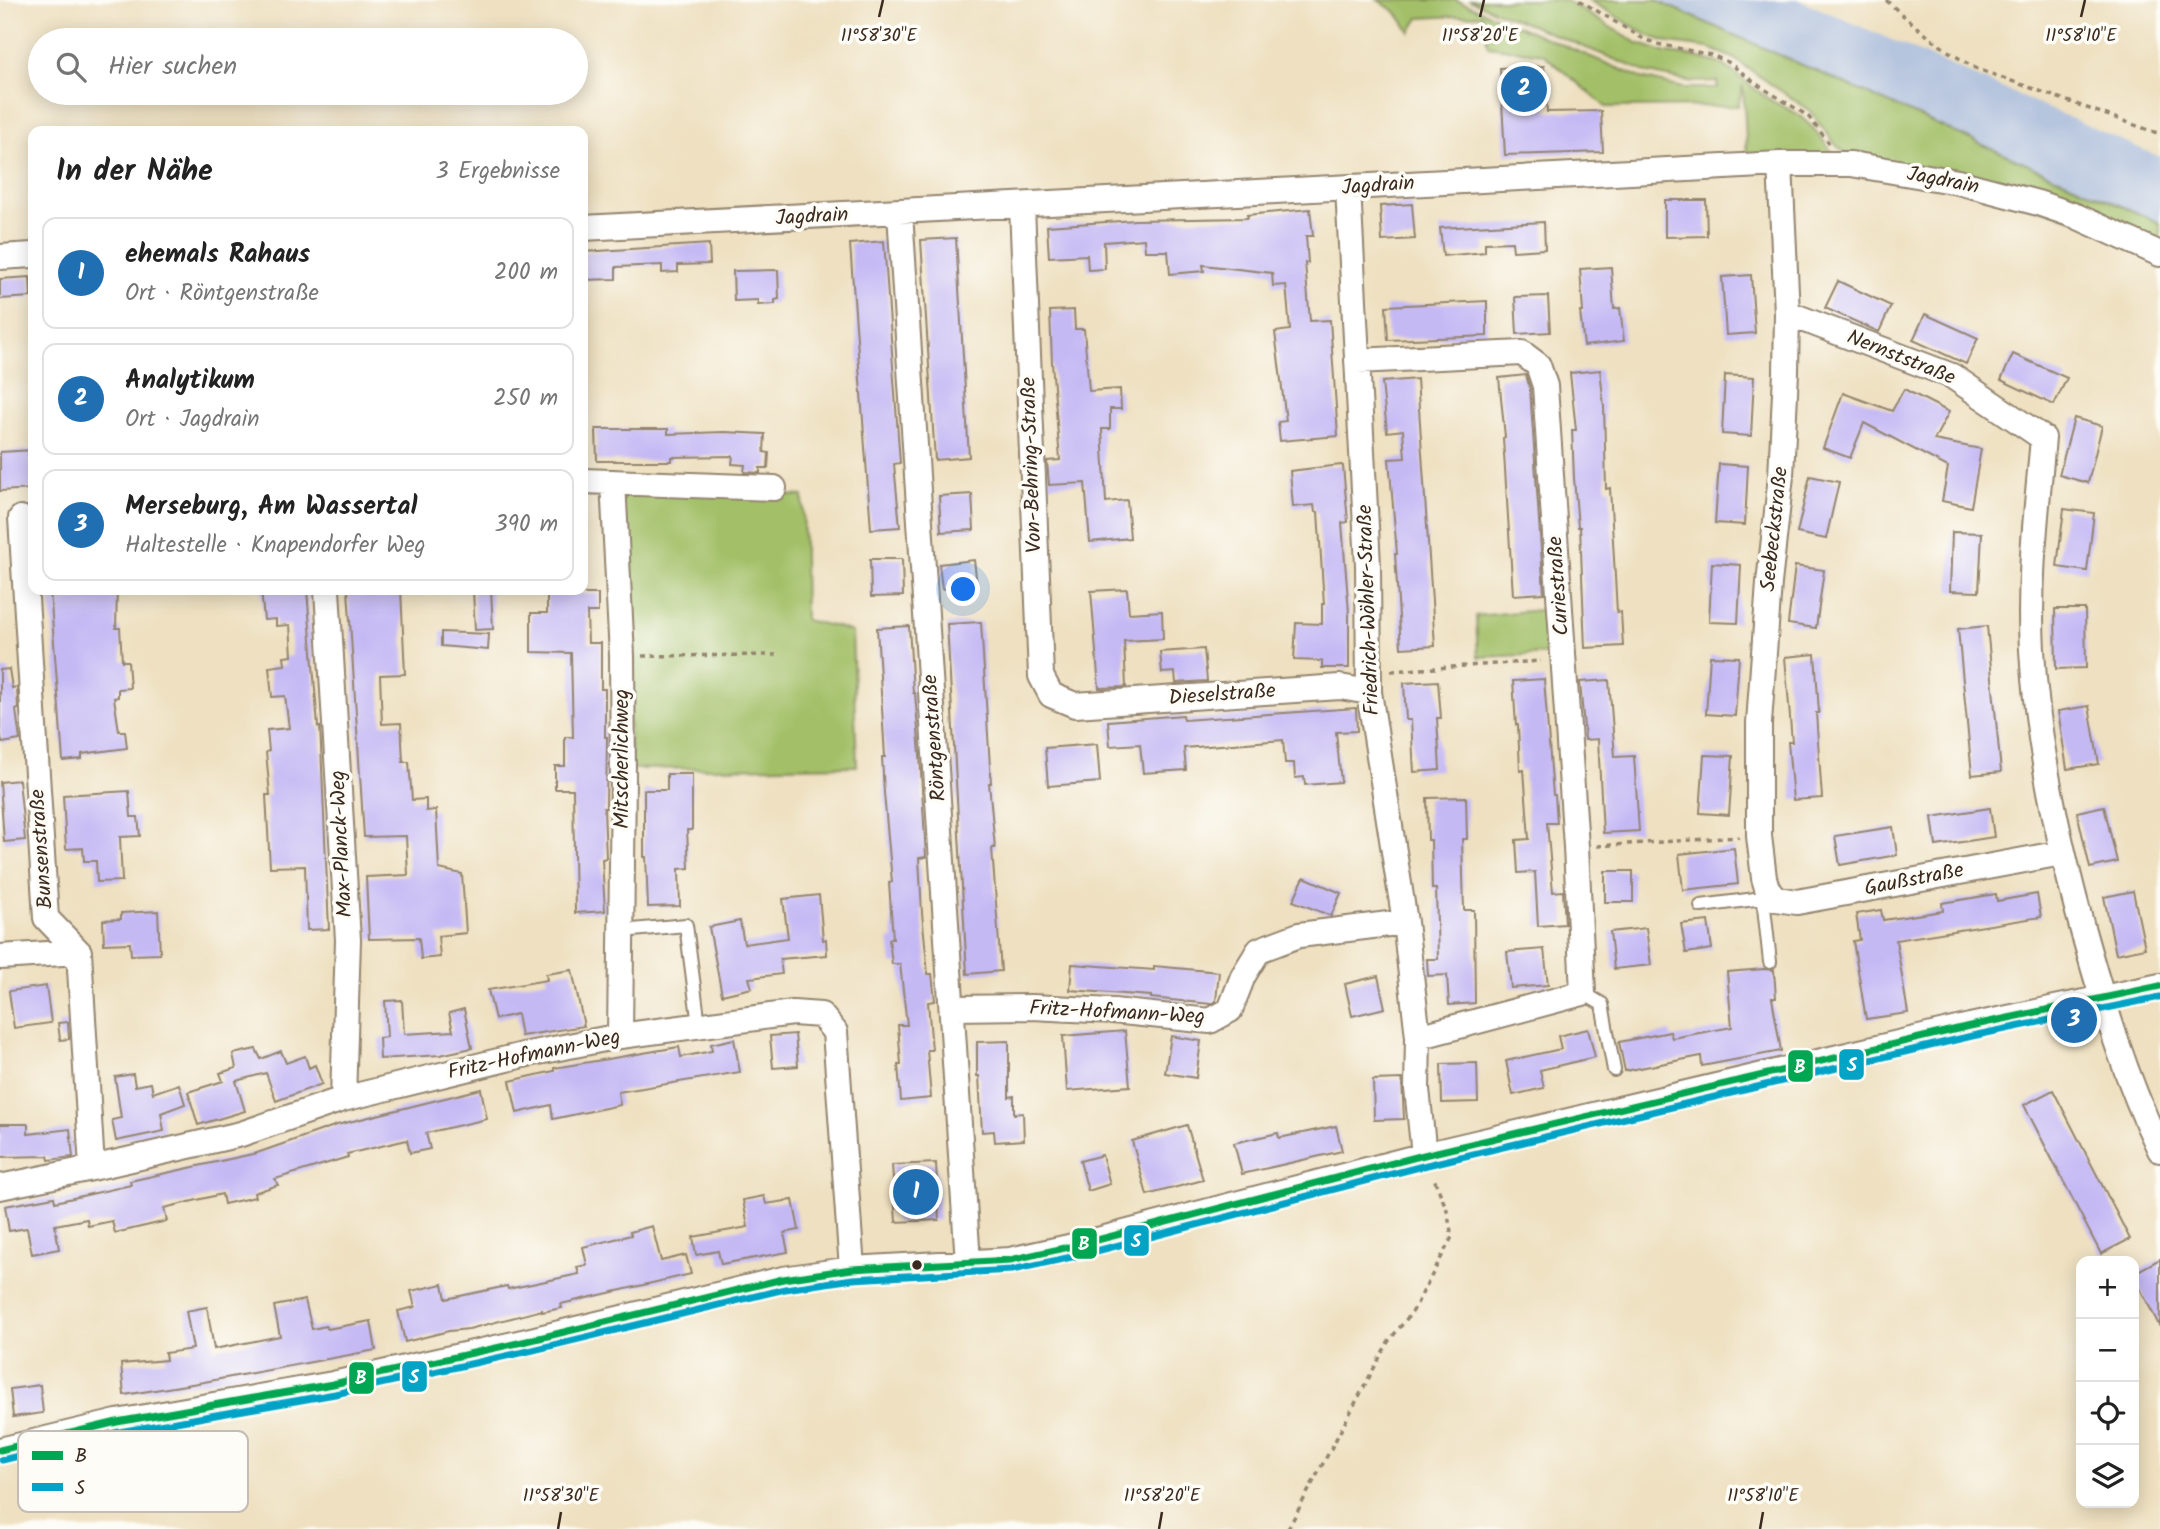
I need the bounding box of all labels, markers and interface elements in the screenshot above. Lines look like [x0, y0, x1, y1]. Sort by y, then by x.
text: 11°58'30"E [841, 22, 918, 51]
text: 11°58'20"E [1442, 22, 1519, 51]
text: 11°58'10"E [2045, 22, 2117, 51]
search box [28, 28, 588, 105]
text: Hier suchen [108, 46, 237, 88]
icon: search [52, 48, 90, 86]
pin: 2 [1501, 63, 1547, 115]
text: In der Nähe [56, 148, 213, 196]
text: 3 Ergebnisse [436, 154, 560, 190]
street label: Jagdrain [1904, 158, 1982, 204]
street label: Jagdrain [1340, 167, 1416, 205]
street label: Jagdrain [775, 199, 849, 235]
text: ehemals Rahaus [125, 234, 310, 276]
text: 1 [78, 255, 84, 291]
text: 200 m [494, 255, 558, 291]
text: Ort · Röntgenstraße [125, 276, 319, 312]
street label: Nernststraße [1842, 321, 1961, 395]
text: Analytikum [125, 360, 255, 402]
street label: Von-Behring-Straße [1012, 376, 1052, 554]
text: 2 [74, 381, 88, 417]
text: 250 m [493, 381, 558, 417]
text: Ort · Jagdrain [125, 402, 260, 438]
street label: Seebeckstraße [1752, 464, 1798, 593]
text: Merseburg, Am Wassertal [125, 486, 417, 528]
street label: Friedrich-Wöhler-Straße [1349, 503, 1389, 716]
text: 3 [75, 507, 87, 543]
text: 390 m [495, 507, 558, 543]
text: Haltestelle · Knapendorfer Weg [125, 528, 426, 564]
street label: Curiestraße [1539, 535, 1579, 637]
your location [946, 572, 980, 606]
street label: Röntgenstraße [914, 673, 956, 803]
street label: Dieselstraße [1167, 675, 1277, 715]
street label: Mitscherlichweg [606, 689, 639, 829]
street label: Max-Planck-Weg [322, 770, 362, 918]
street label: Bunsenstraße [21, 788, 63, 910]
street label: Gaußstraße [1861, 854, 1967, 906]
street label: Fritz-Hofmann-Weg [1028, 992, 1206, 1034]
pin: 3 [2051, 994, 2097, 1046]
street label: Fritz-Hofmann-Weg [445, 1021, 623, 1089]
line badge: S [1838, 1048, 1865, 1081]
line badge: B [1787, 1049, 1814, 1083]
text: S [1847, 1051, 1858, 1081]
text: B [1794, 1053, 1806, 1083]
pin: 1 [893, 1166, 939, 1218]
line badge: S [1123, 1224, 1150, 1257]
line badge: B [1071, 1227, 1098, 1260]
text: S [1131, 1227, 1142, 1257]
text: B [1078, 1230, 1090, 1260]
map controls [2076, 1256, 2139, 1508]
button: + [2076, 1256, 2139, 1319]
unlabelled marker [910, 1258, 924, 1272]
button: − [2076, 1319, 2139, 1382]
line badge: S [401, 1360, 428, 1393]
line badge: B [348, 1361, 375, 1395]
text: S [409, 1363, 420, 1393]
text: B [355, 1364, 367, 1394]
button: locate [2076, 1382, 2139, 1445]
legend [18, 1431, 248, 1512]
text: B [75, 1442, 87, 1472]
button: layers [2076, 1445, 2139, 1508]
text: S [75, 1474, 85, 1504]
text: 11°58'30"E [523, 1482, 600, 1511]
text: 11°58'20"E [1124, 1482, 1201, 1511]
text: 11°58'10"E [1727, 1482, 1799, 1511]

